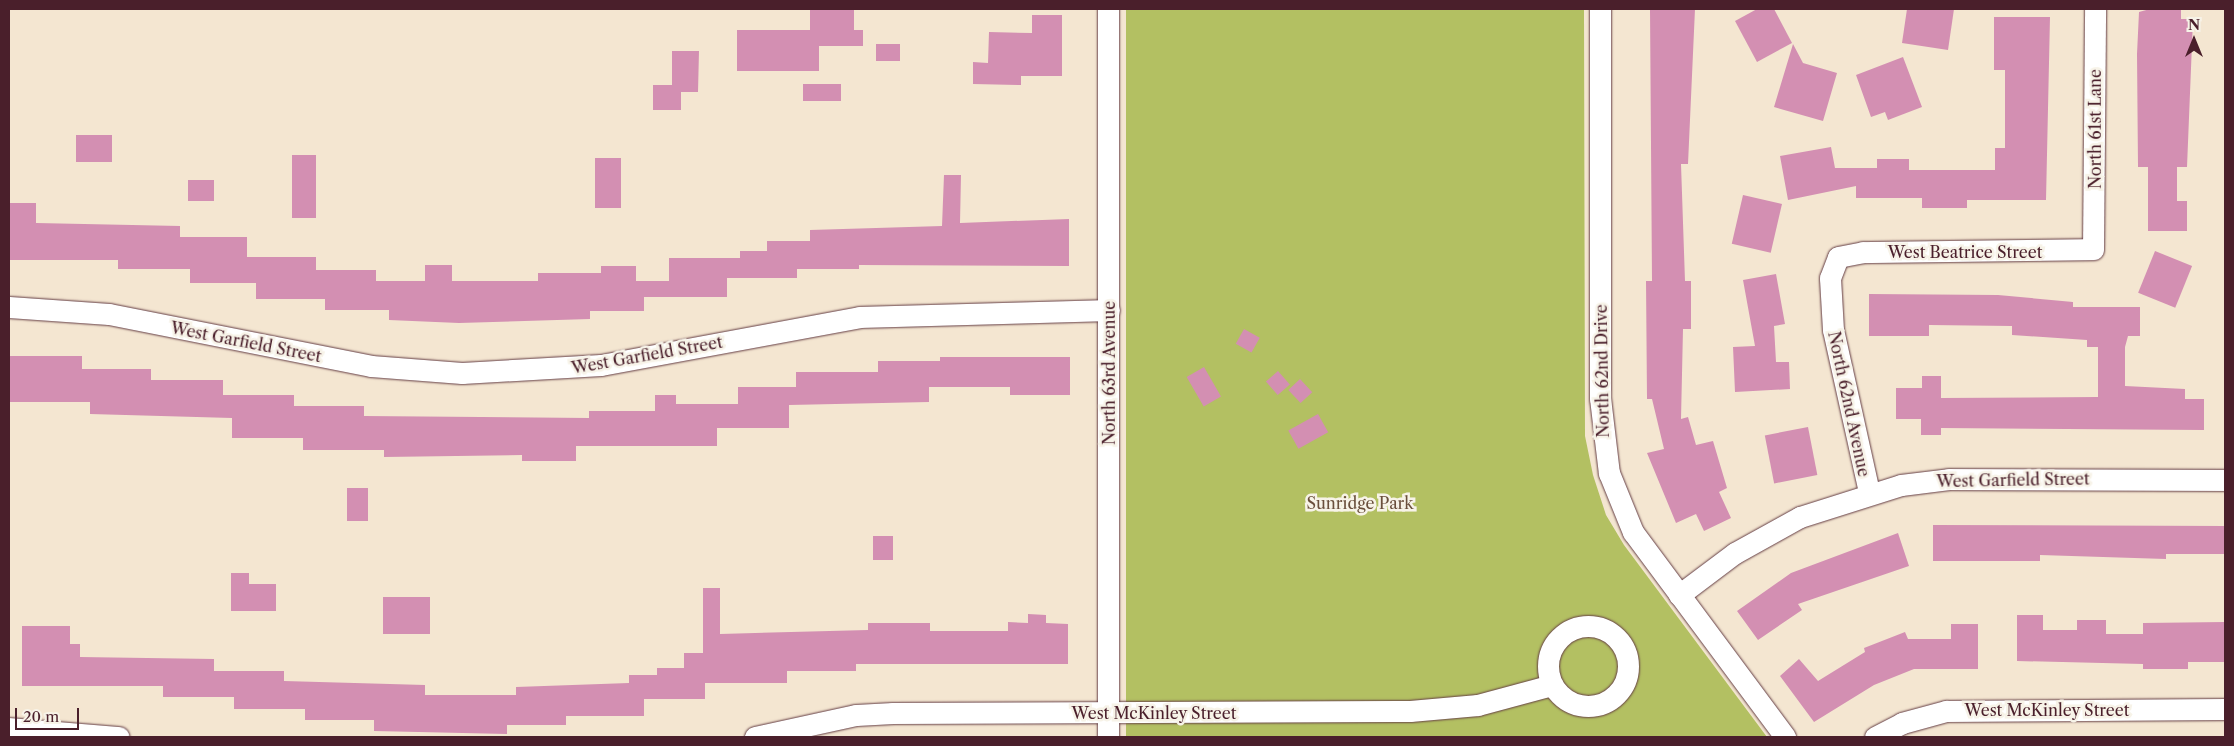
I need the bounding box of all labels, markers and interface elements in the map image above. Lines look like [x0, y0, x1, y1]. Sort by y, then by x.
north arrow [2169, 15, 2219, 65]
text: N [2188, 16, 2200, 34]
street label: North 61st Lane [2085, 69, 2105, 189]
street label: West Beatrice Street [1888, 242, 2042, 262]
street label: North 63rd Avenue [1099, 301, 1119, 445]
street label: North 62nd Drive [1591, 304, 1613, 438]
street label: West Garfield Street [169, 318, 323, 366]
street label: North 62nd Avenue [1824, 329, 1874, 479]
street label: West Garfield Street [570, 332, 724, 378]
street label: West Garfield Street [1936, 469, 2090, 491]
park label: Sunridge Park [1306, 493, 1414, 513]
scale bar [18, 698, 81, 730]
street label: West McKinley Street [1964, 700, 2130, 720]
street label: West McKinley Street [1071, 703, 1237, 723]
text: 20 m [23, 707, 59, 726]

